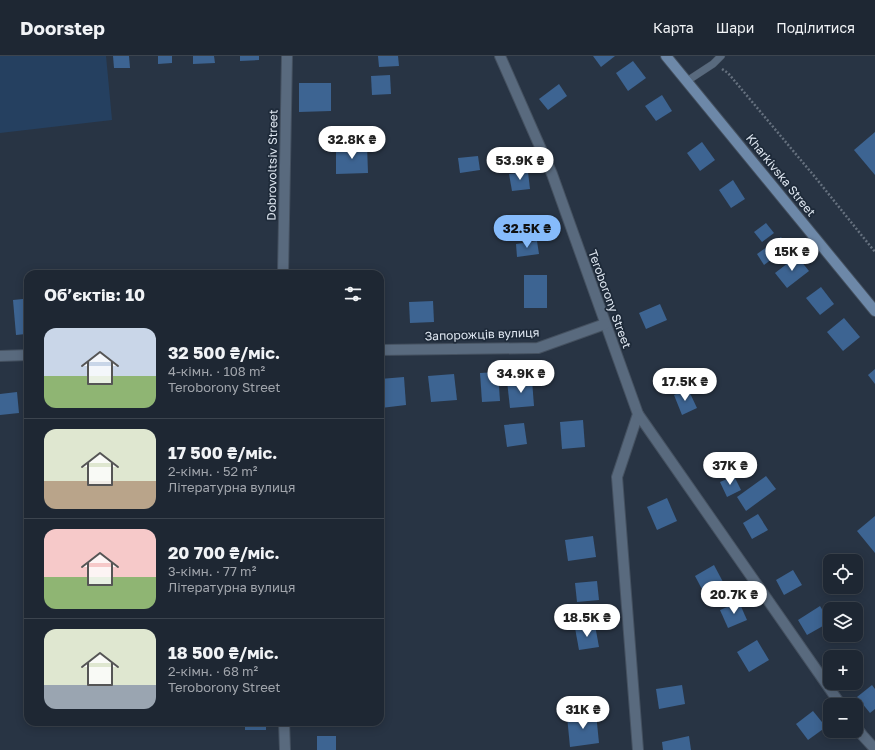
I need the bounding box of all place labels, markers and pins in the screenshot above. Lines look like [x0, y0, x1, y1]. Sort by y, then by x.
pin: 32.8K ₴ [315, 126, 389, 160]
pin: 53.9K ₴ [483, 147, 557, 181]
pin: 32.5K ₴ [490, 215, 564, 249]
pin: 15K ₴ [764, 238, 820, 272]
pin: 34.9K ₴ [484, 360, 558, 394]
pin: 17.5K ₴ [648, 368, 722, 402]
pin: 37K ₴ [702, 452, 758, 486]
pin: 20.7K ₴ [697, 581, 771, 615]
pin: 18.5K ₴ [550, 604, 624, 638]
pin: 31K ₴ [555, 696, 611, 730]

